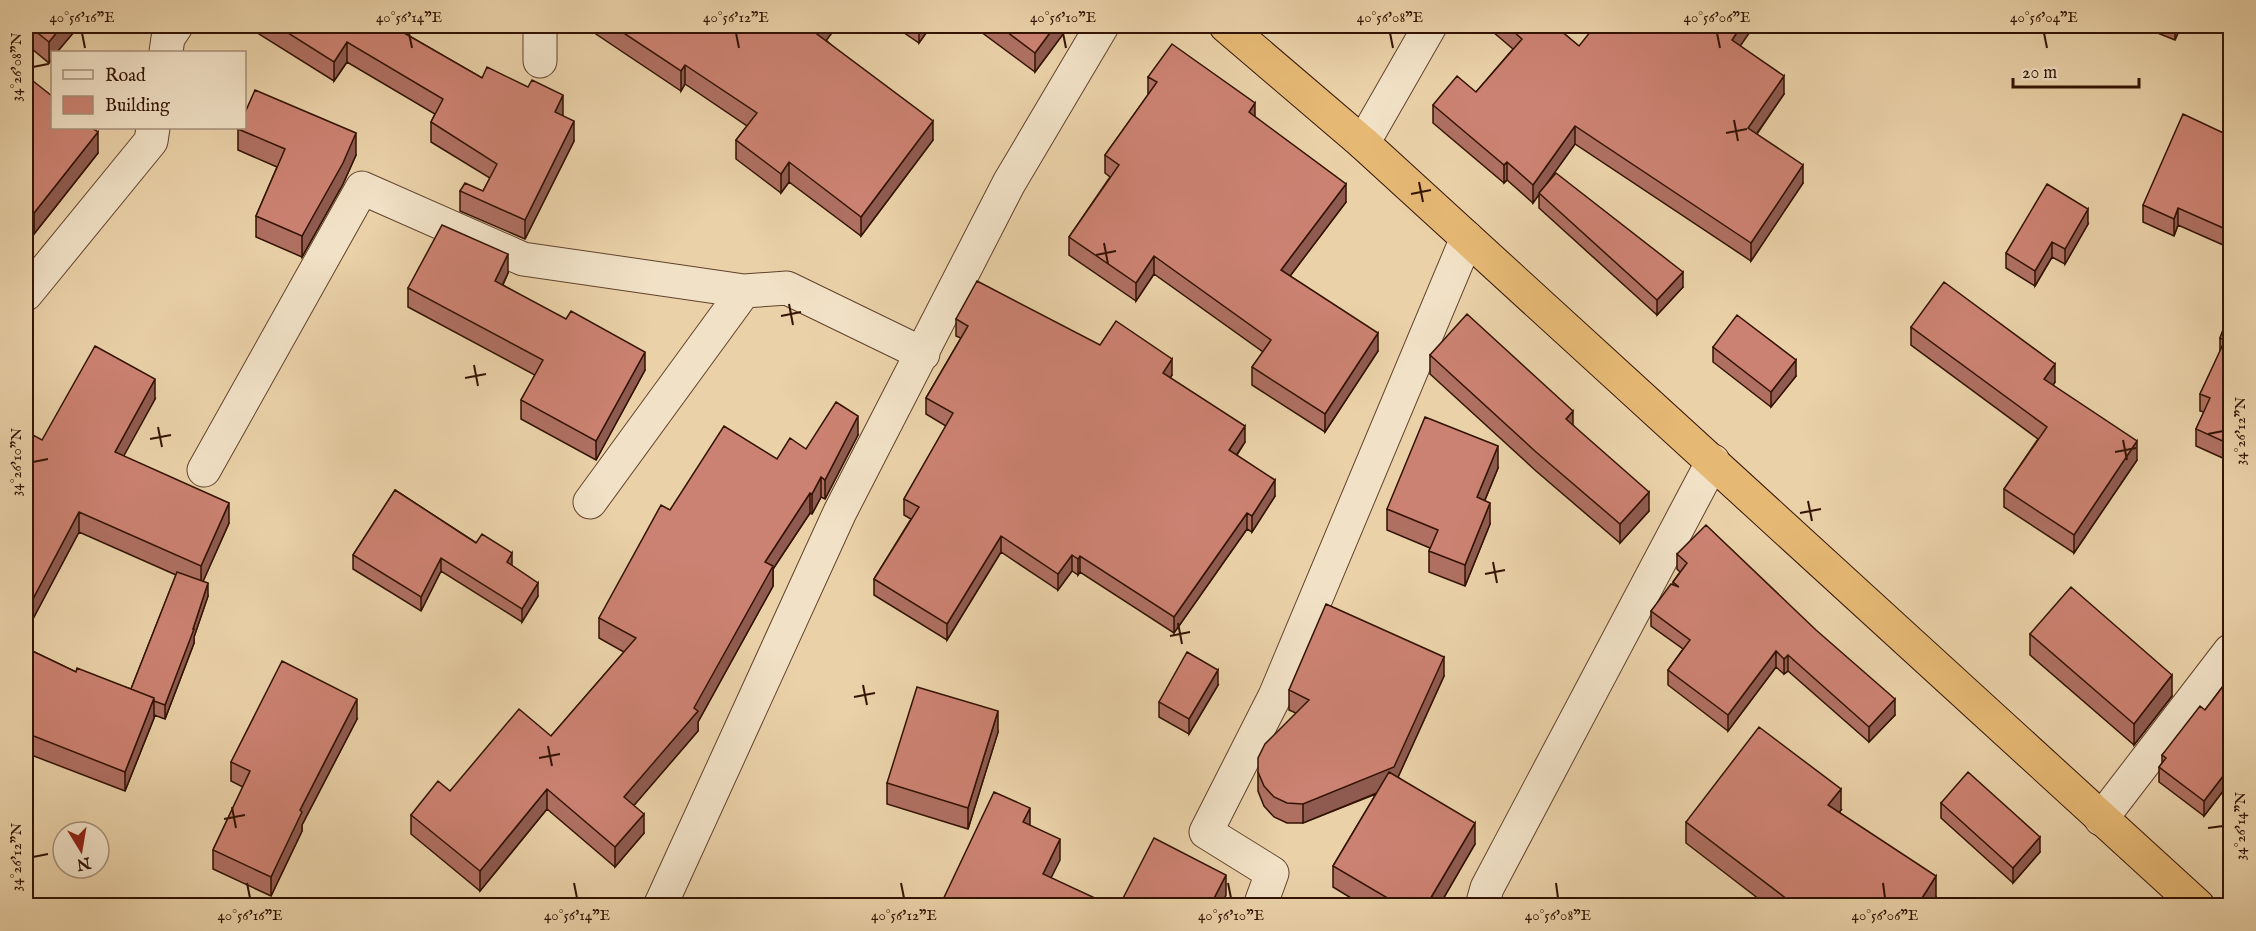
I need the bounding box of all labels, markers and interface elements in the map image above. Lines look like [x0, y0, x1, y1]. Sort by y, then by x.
text: 40°56'16"E [49, 8, 115, 27]
text: 40°56'14"E [376, 8, 442, 27]
text: 40°56'12"E [703, 8, 769, 27]
text: 40°56'10"E [1030, 8, 1096, 27]
text: 40°56'08"E [1357, 8, 1423, 27]
text: 40°56'06"E [1684, 8, 1750, 27]
text: 40°56'04"E [2010, 8, 2078, 27]
text: 34°26'08"N [7, 33, 26, 101]
legend [51, 51, 246, 129]
scale bar [2013, 51, 2139, 89]
text: 20 m [2022, 62, 2057, 85]
text: Road [105, 65, 146, 88]
text: Building [105, 95, 170, 118]
text: 34°26'12"N [2231, 397, 2250, 465]
text: 34°26'10"N [7, 428, 26, 496]
text: 34°26'14"N [2231, 792, 2250, 860]
north arrow [51, 820, 111, 880]
text: 34°26'12"N [7, 823, 26, 891]
text: N [75, 851, 93, 874]
text: 40°56'16"E [217, 906, 283, 925]
text: 40°56'14"E [544, 906, 610, 925]
text: 40°56'12"E [871, 906, 937, 925]
text: 40°56'10"E [1198, 906, 1264, 925]
text: 40°56'08"E [1525, 906, 1591, 925]
text: 40°56'06"E [1852, 906, 1918, 925]

